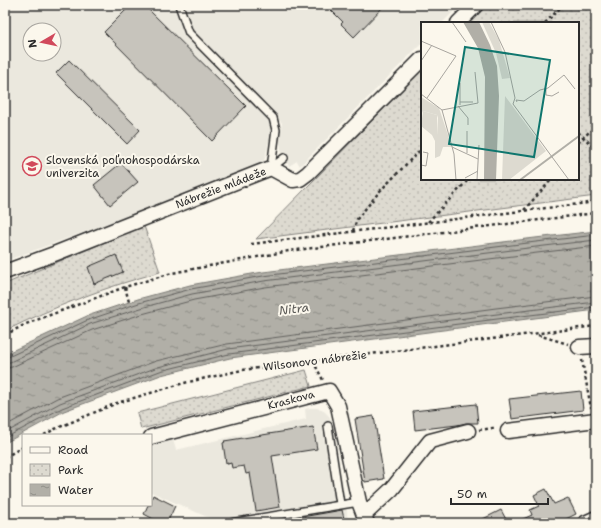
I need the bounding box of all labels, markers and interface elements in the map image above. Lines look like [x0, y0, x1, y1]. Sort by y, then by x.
north arrow [22, 22, 62, 62]
inset map [421, 22, 579, 180]
text: N [24, 38, 41, 49]
place label: Slovenská poľnohospodárska univerzita [46, 153, 200, 181]
school or university icon: Slovenská poľnohospodárska univerzita [21, 155, 43, 177]
street label: Nábrežie mládeže [173, 164, 269, 212]
water label: Nitra [278, 299, 310, 319]
street label: Wilsonovo nábrežie [262, 347, 368, 375]
street label: Kraskova [266, 386, 316, 413]
legend [22, 434, 152, 506]
text: Road [58, 442, 89, 458]
text: Park [58, 462, 84, 478]
scale bar [451, 480, 548, 506]
text: Water [58, 482, 94, 498]
text: 50 m [457, 486, 487, 502]

